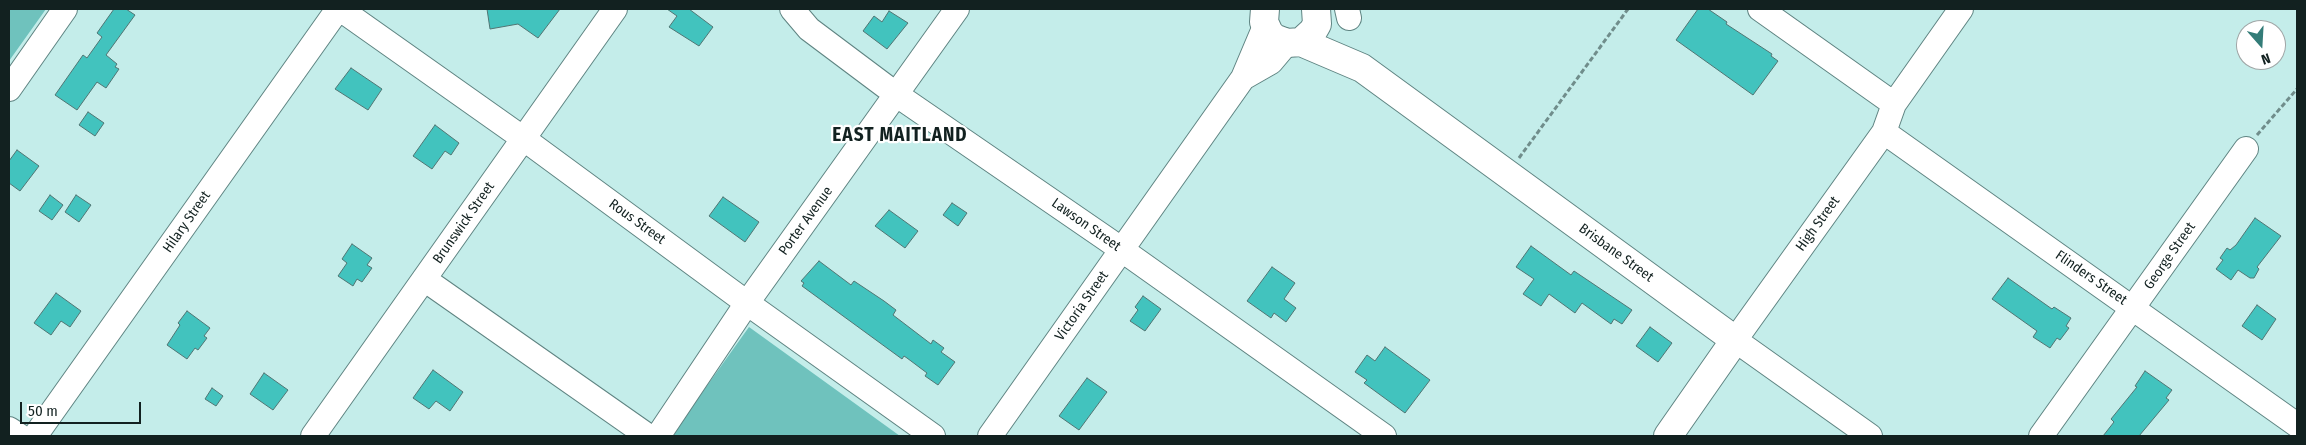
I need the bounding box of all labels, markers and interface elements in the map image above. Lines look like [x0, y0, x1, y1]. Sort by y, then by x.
north arrow [2236, 20, 2286, 70]
text: N [2259, 49, 2272, 68]
district label: EAST MAITLAND [831, 125, 969, 147]
street label: Brunswick Street [430, 179, 498, 267]
street label: Porter Avenue [775, 183, 837, 259]
street label: Hilary Street [160, 188, 214, 256]
street label: High Street [1792, 193, 1844, 255]
street label: Lawson Street [1048, 195, 1124, 255]
street label: Rous Street [605, 196, 669, 248]
street label: George Street [2141, 219, 2199, 293]
street label: Brisbane Street [1575, 220, 1657, 286]
street label: Flinders Street [2052, 247, 2130, 309]
street label: Victoria Street [1052, 268, 1112, 344]
scale bar [22, 392, 144, 424]
text: 50 m [28, 402, 58, 420]

